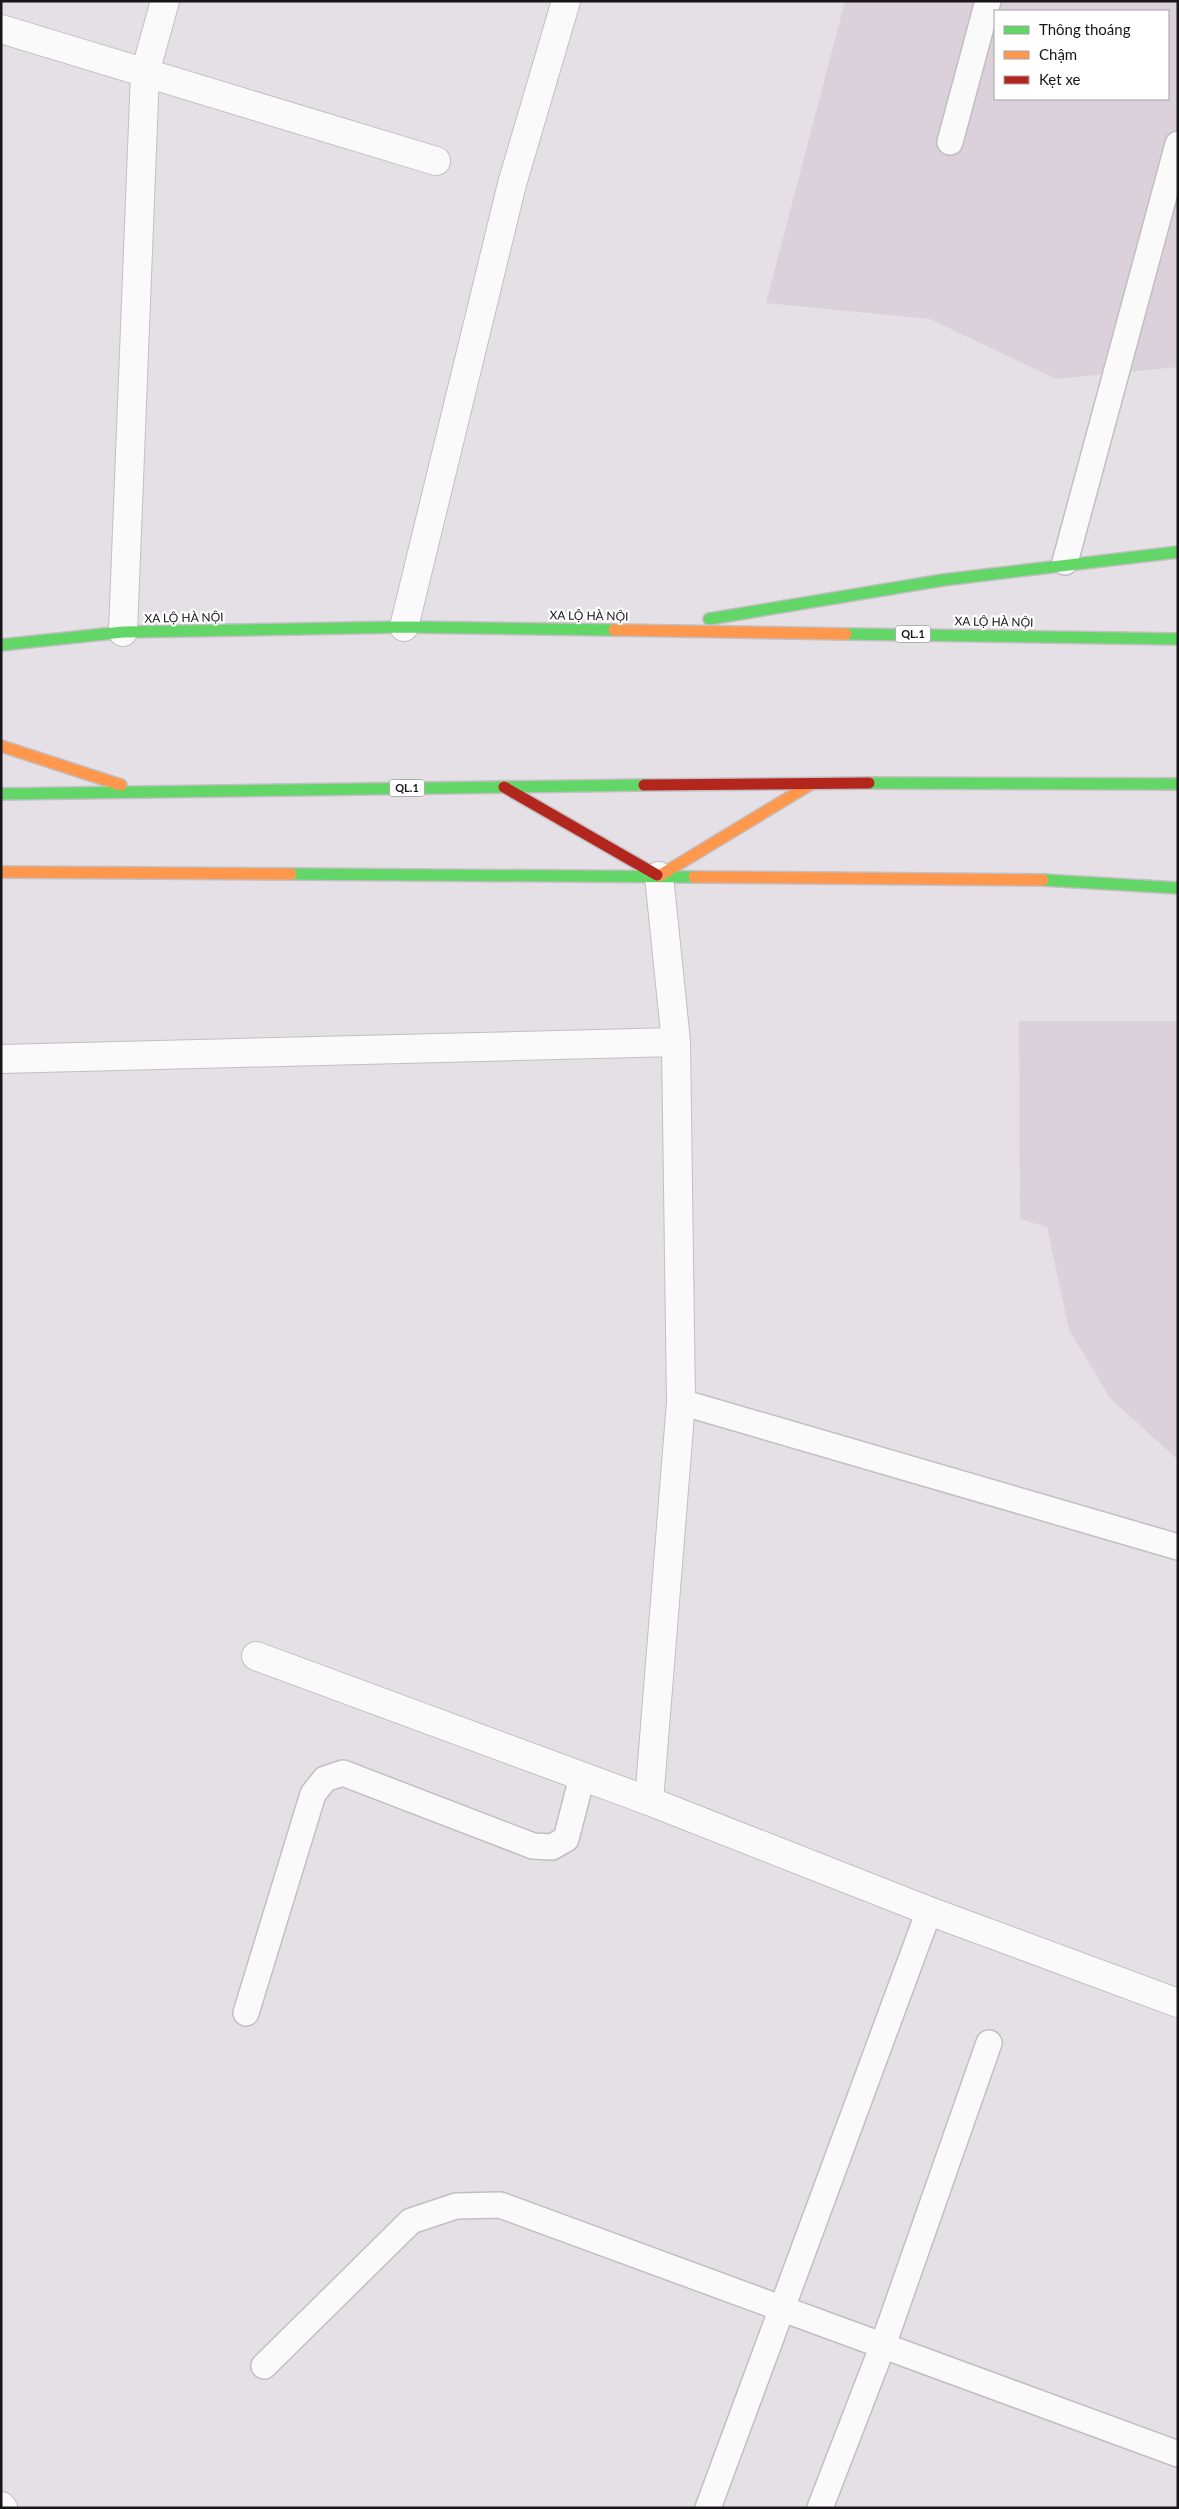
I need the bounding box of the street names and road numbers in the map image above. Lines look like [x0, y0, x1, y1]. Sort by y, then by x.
street label: XA LỘ HÀ NỘI [549, 607, 629, 624]
street label: XA LỘ HÀ NỘI [144, 609, 224, 626]
street label: XA LỘ HÀ NỘI [954, 613, 1034, 630]
road number: QL.1 [896, 626, 930, 642]
road number: QL.1 [390, 780, 424, 796]

